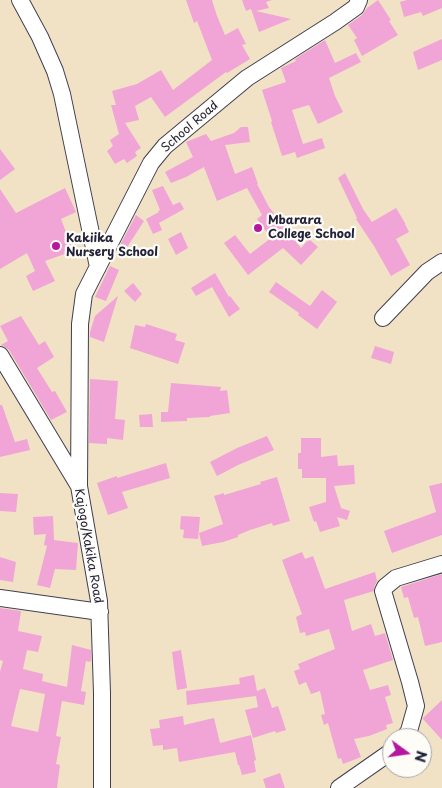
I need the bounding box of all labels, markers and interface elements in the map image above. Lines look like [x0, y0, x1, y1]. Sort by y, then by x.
street label: School Road [159, 98, 221, 156]
place label: Mbarara College School [268, 214, 355, 242]
marker: Mbarara College School [252, 222, 264, 234]
place label: Kakiika Nursery School [66, 232, 158, 260]
marker: Kakiika Nursery School [50, 240, 62, 252]
street label: Kajogo/Kakika Road [71, 487, 105, 605]
north arrow [382, 728, 432, 778]
text: N [410, 749, 433, 764]

